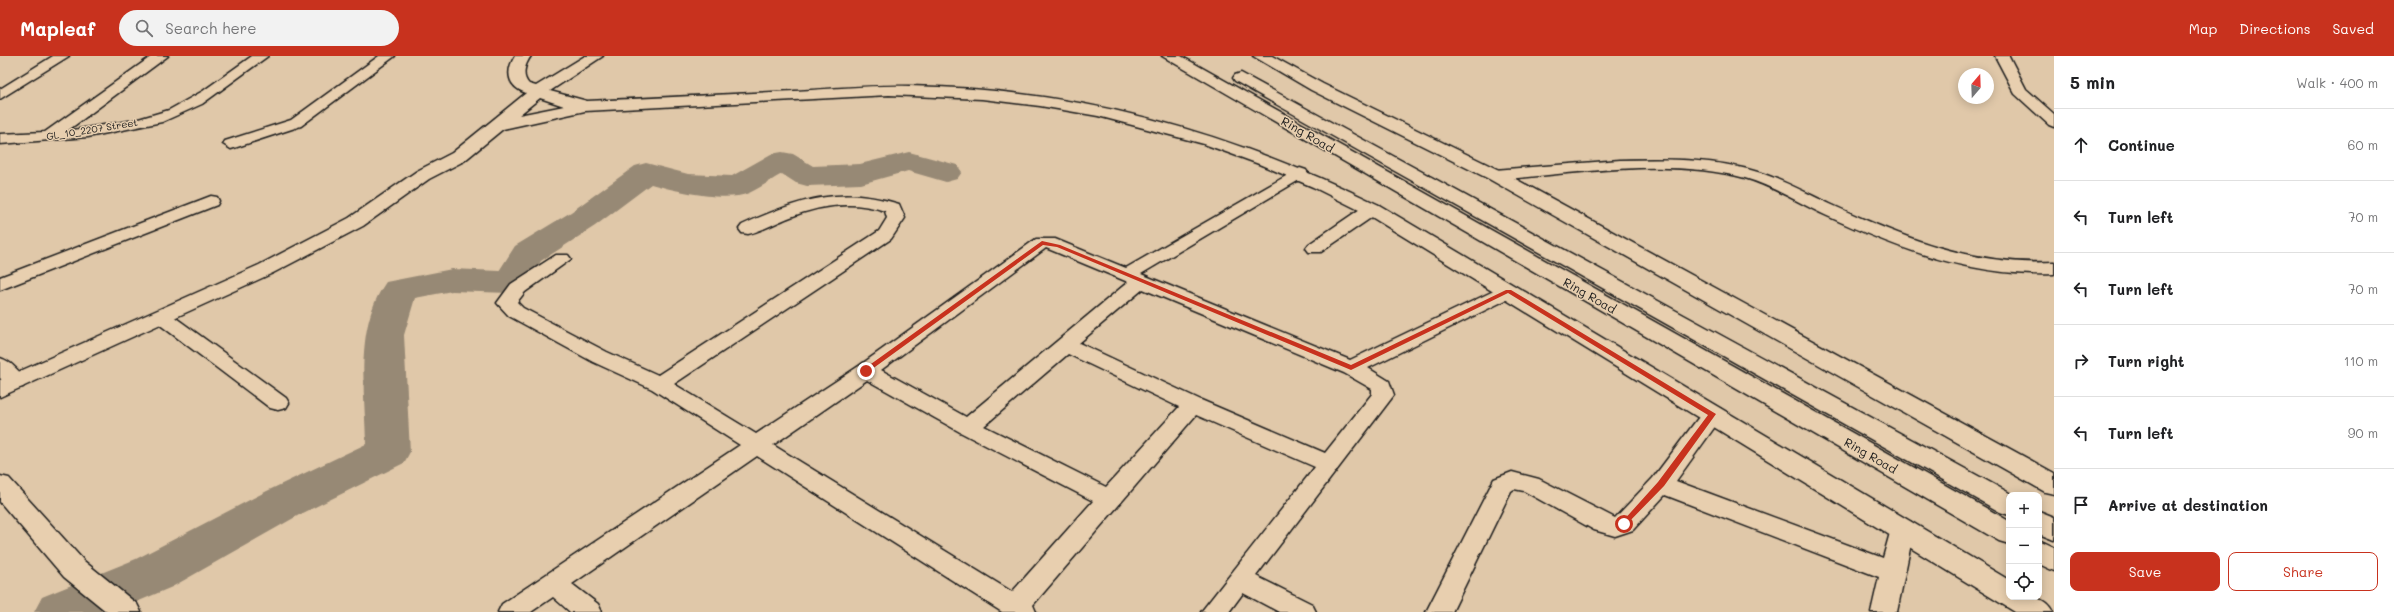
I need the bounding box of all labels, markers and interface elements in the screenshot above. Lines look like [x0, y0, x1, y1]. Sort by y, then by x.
search box [119, 10, 399, 46]
text: Mapleaf [20, 16, 95, 41]
icon: search [133, 17, 155, 39]
text: Search here [165, 18, 257, 38]
text: Map [2189, 19, 2217, 38]
text: Directions [2239, 19, 2310, 38]
text: Saved [2332, 19, 2374, 38]
north arrow [1958, 68, 1994, 104]
text: 5 min [2070, 71, 2115, 93]
text: Walk · 400 m [2296, 74, 2378, 91]
street label: Ring Road [1279, 112, 1338, 156]
street label: GL_10_2207 Street [45, 115, 139, 143]
icon: ahead [2070, 134, 2092, 156]
text: Continue [2108, 135, 2175, 155]
text: 60 m [2348, 136, 2378, 153]
icon: left [2070, 206, 2092, 228]
text: Turn left [2108, 207, 2173, 227]
text: 70 m [2348, 208, 2378, 225]
street label: Ring Road [1561, 273, 1620, 317]
icon: left [2070, 278, 2092, 300]
text: Turn left [2108, 279, 2173, 299]
text: 70 m [2348, 280, 2378, 297]
icon: right [2070, 350, 2092, 372]
text: Turn right [2108, 351, 2185, 371]
text: 110 m [2344, 352, 2378, 369]
route end [857, 362, 875, 380]
icon: left [2070, 422, 2092, 444]
text: Turn left [2108, 423, 2173, 443]
text: 90 m [2348, 424, 2378, 441]
street label: Ring Road [1842, 433, 1901, 477]
map controls [2006, 492, 2042, 600]
button: + [2006, 492, 2042, 528]
icon: arrive [2070, 494, 2092, 516]
text: Arrive at destination [2108, 495, 2268, 515]
route start [1615, 515, 1633, 533]
button: − [2006, 528, 2042, 564]
button: Save [2070, 552, 2220, 591]
button: Share [2228, 552, 2378, 591]
button: locate [2006, 564, 2042, 600]

